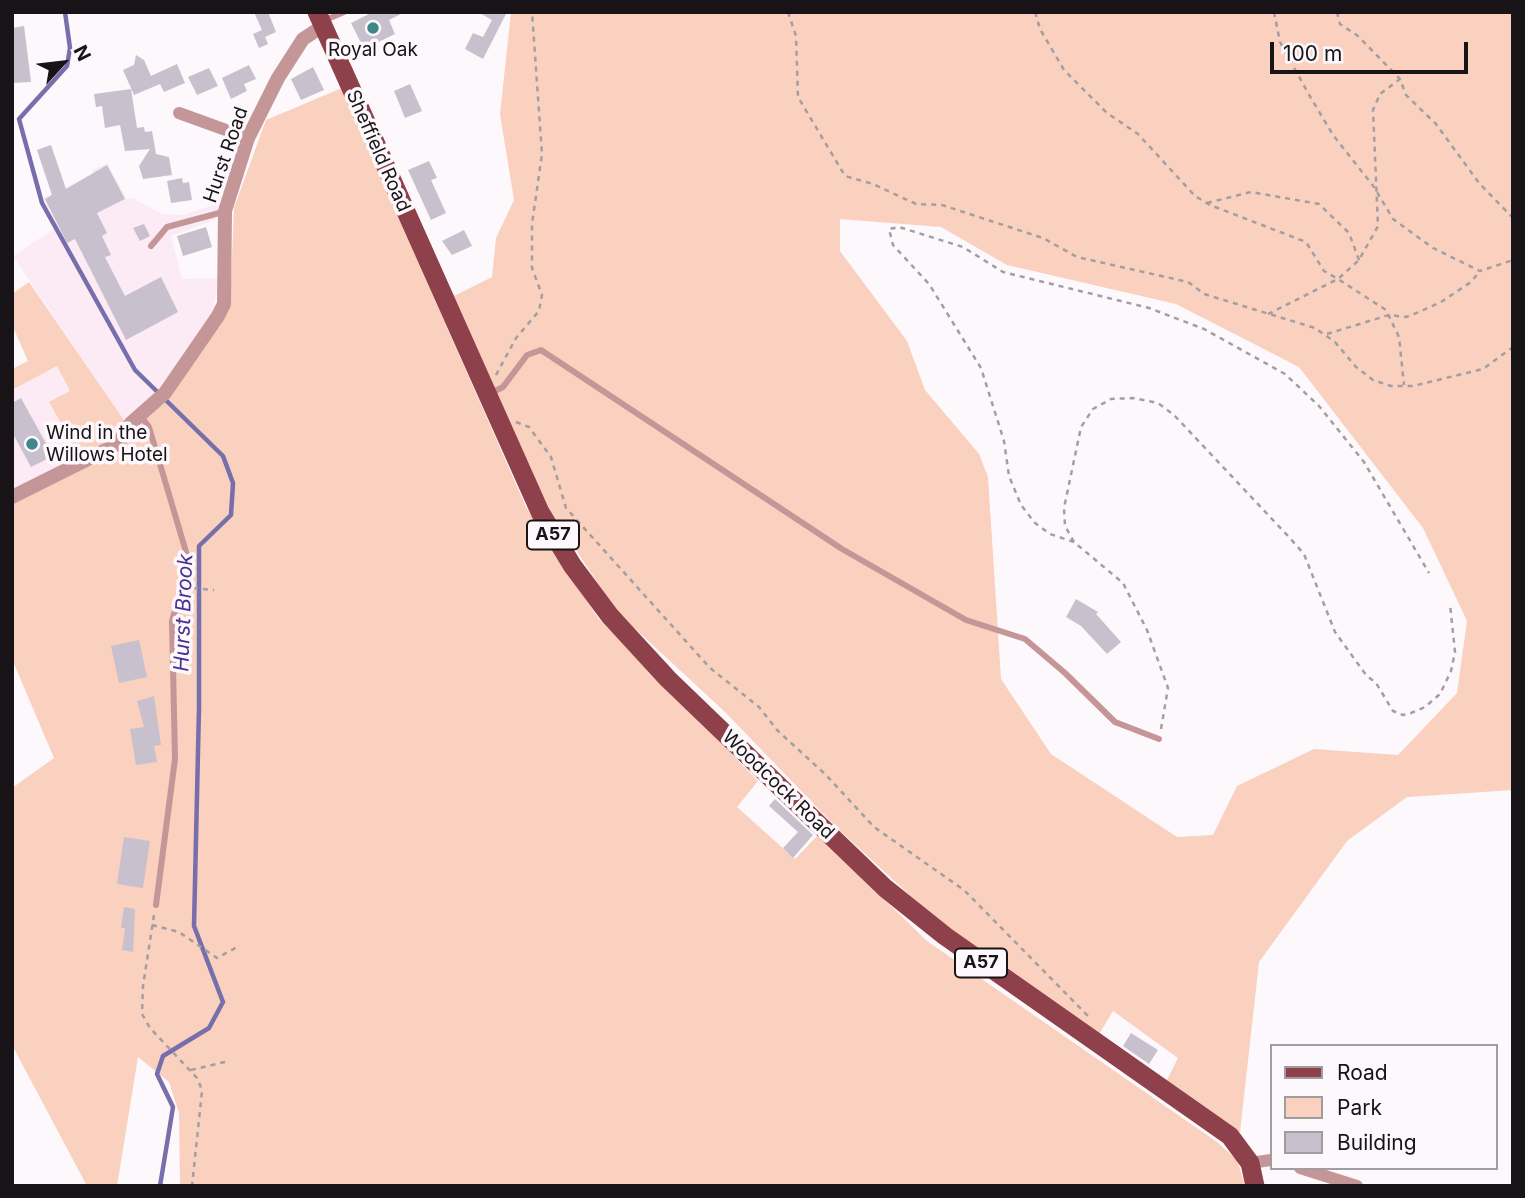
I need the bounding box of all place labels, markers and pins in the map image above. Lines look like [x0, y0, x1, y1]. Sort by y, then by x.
marker: Royal Oak [365, 20, 381, 36]
place label: Royal Oak [328, 39, 418, 61]
place label: Wind in the Willows Hotel [46, 422, 168, 466]
marker: Wind in the Willows Hotel [24, 436, 40, 452]

